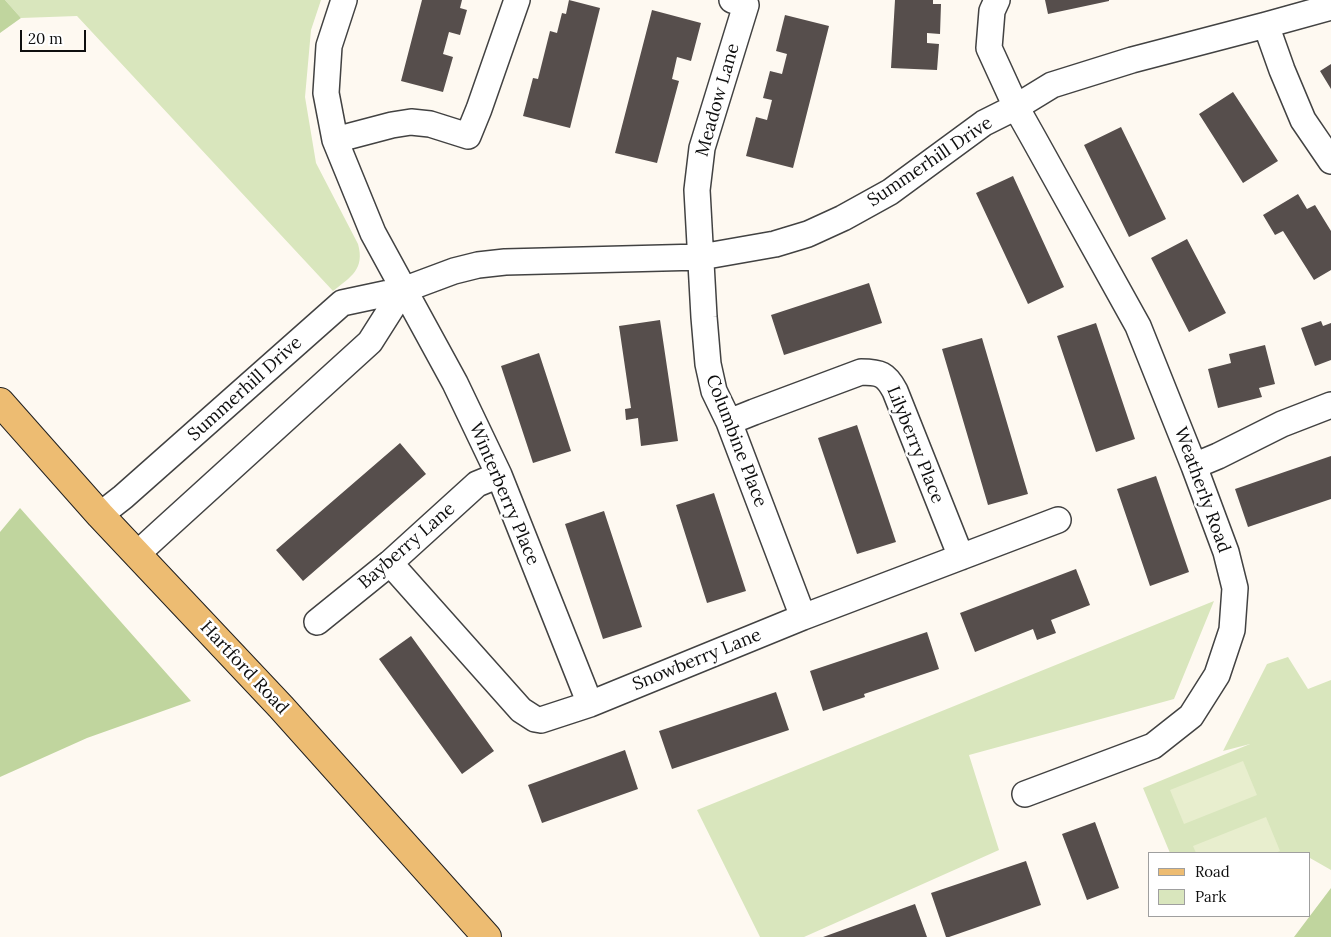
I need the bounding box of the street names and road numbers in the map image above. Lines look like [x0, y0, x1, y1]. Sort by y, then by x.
street label: Meadow Lane [692, 41, 744, 159]
street label: Summerhill Drive [863, 112, 997, 212]
street label: Summerhill Drive [184, 332, 306, 446]
street label: Columbine Place [701, 372, 771, 510]
street label: Lilyberry Place [882, 383, 948, 507]
street label: Winterberry Place [464, 420, 544, 568]
street label: Weatherly Road [1169, 424, 1235, 556]
street label: Bayberry Lane [354, 498, 460, 594]
street label: Hartford Road [195, 617, 293, 719]
street label: Snowberry Lane [629, 624, 765, 696]

